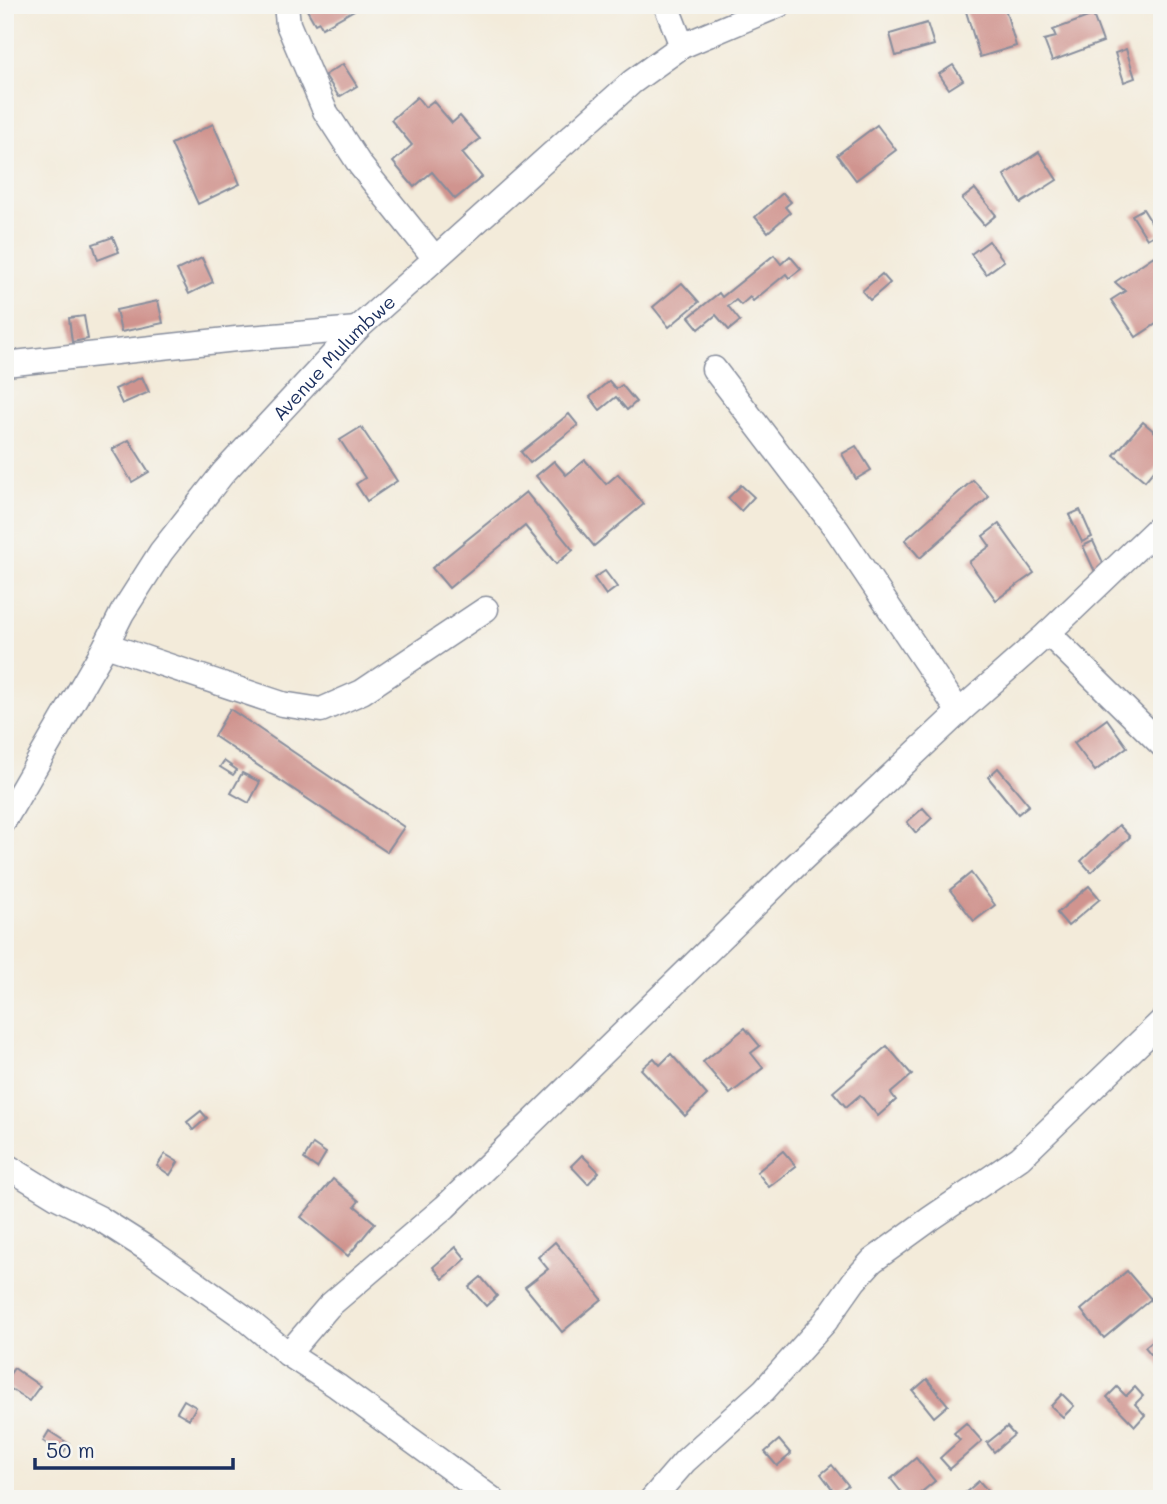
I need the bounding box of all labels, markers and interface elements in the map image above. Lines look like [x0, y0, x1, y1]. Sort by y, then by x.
street label: Avenue Mulumbwe [266, 288, 400, 425]
scale bar [35, 1427, 233, 1471]
text: 50 m [46, 1436, 95, 1463]

